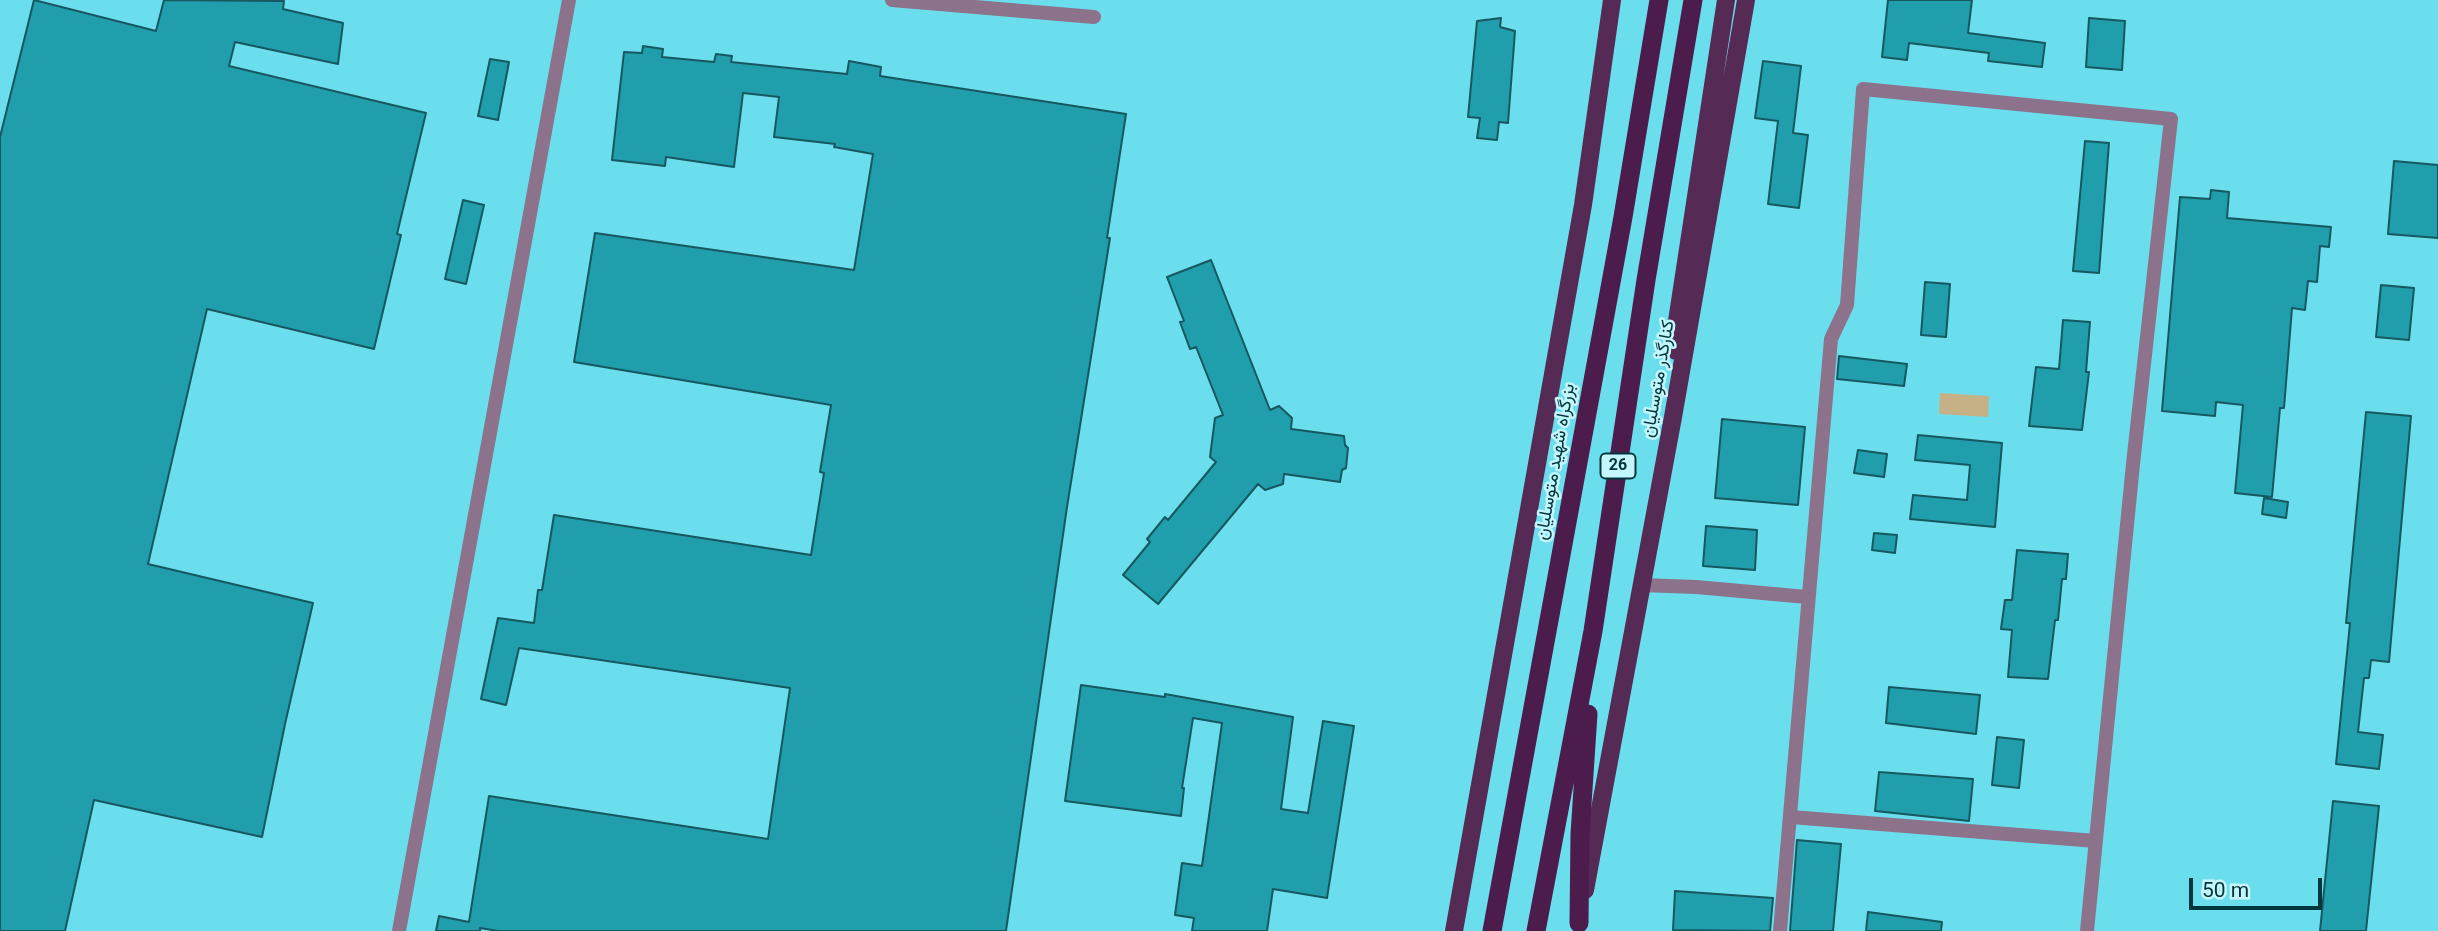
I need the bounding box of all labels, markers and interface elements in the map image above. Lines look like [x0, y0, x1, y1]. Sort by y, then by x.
street label: کنارگذر متوسلیان [1638, 319, 1680, 439]
street label: بزرگراه شهید متوسلیان [1532, 382, 1580, 542]
road number: 26 [1600, 453, 1636, 478]
scale bar [2193, 864, 2326, 908]
text: 50 m [2202, 878, 2249, 902]

